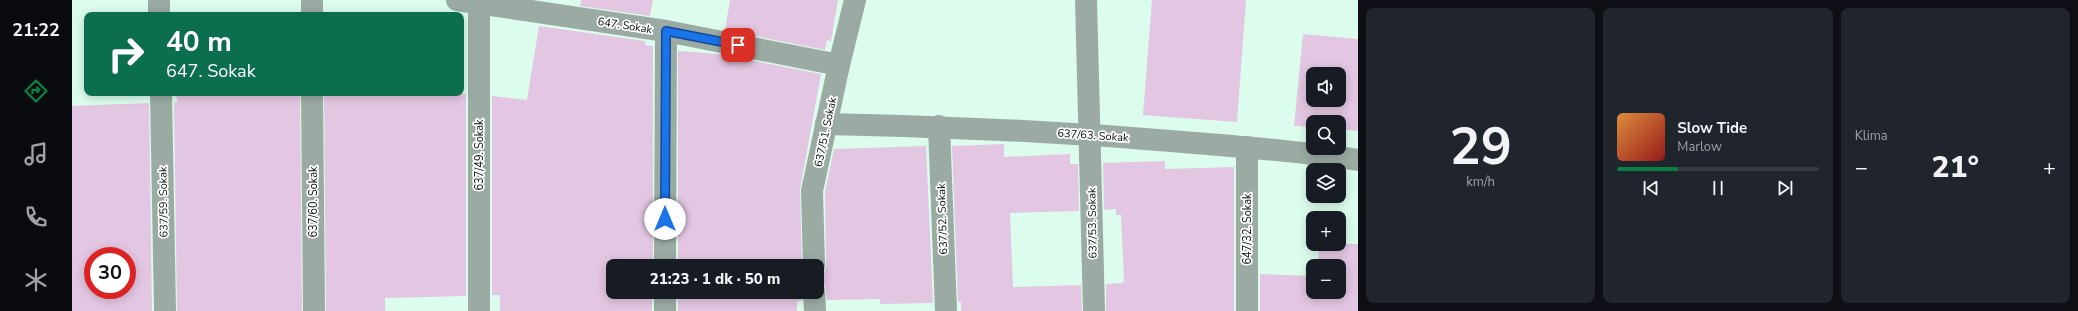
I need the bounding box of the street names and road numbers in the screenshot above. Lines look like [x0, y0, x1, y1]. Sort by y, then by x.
street label: 647. Sokak [597, 14, 654, 37]
street label: 637/51. Sokak [811, 95, 840, 168]
street label: 637/49. Sokak [472, 119, 487, 191]
street label: 637/63. Sokak [1057, 126, 1129, 145]
street label: 637/59. Sokak [155, 166, 172, 238]
street label: 637/60. Sokak [306, 166, 321, 238]
street label: 637/52. Sokak [934, 183, 951, 255]
street label: 637/53. Sokak [1084, 187, 1101, 259]
street label: 647/32. Sokak [1240, 193, 1255, 265]

